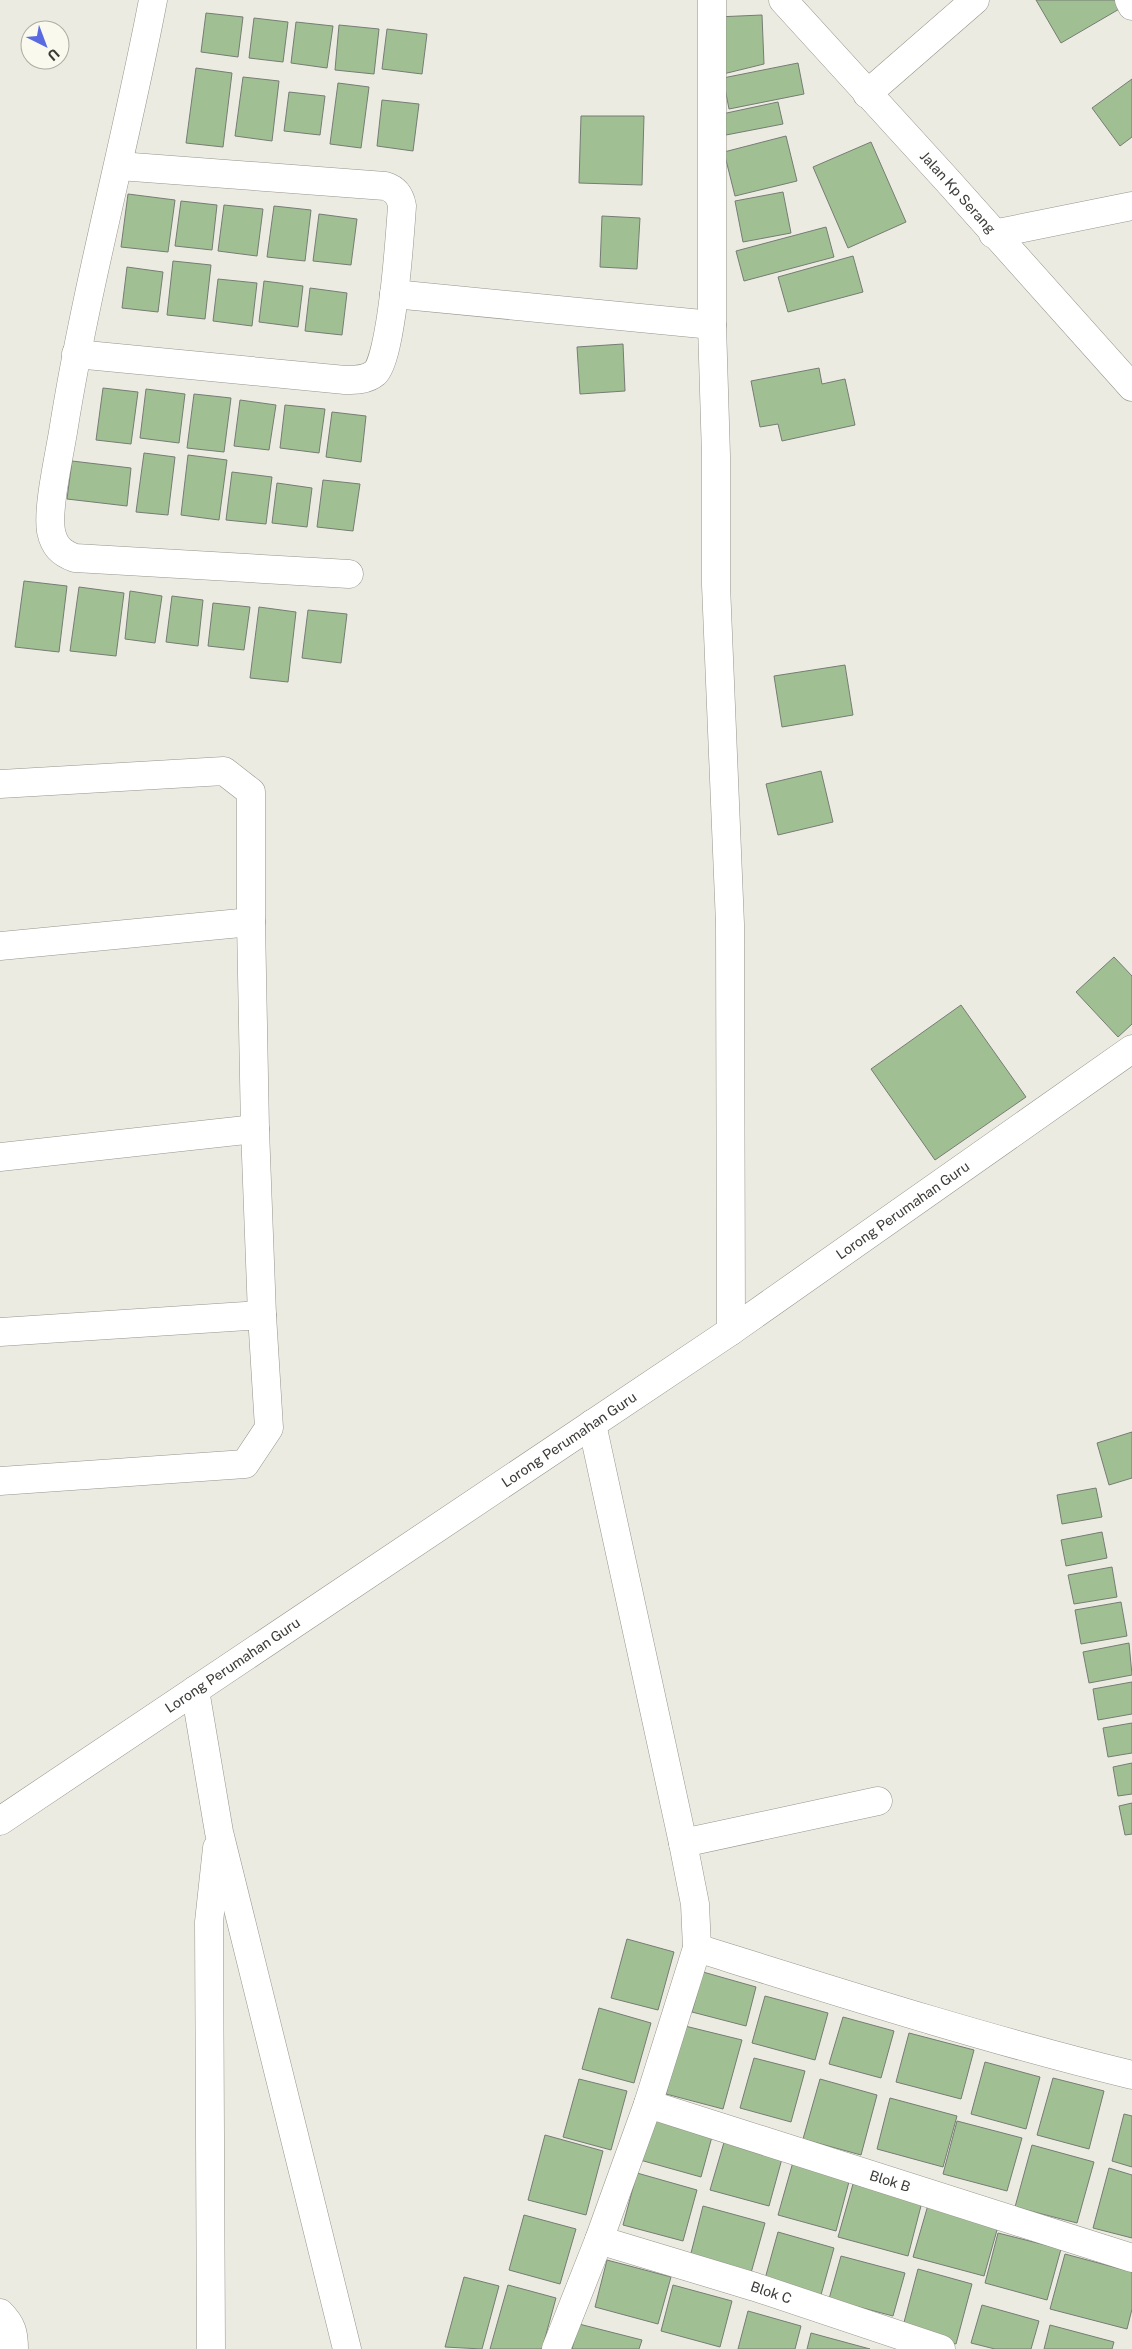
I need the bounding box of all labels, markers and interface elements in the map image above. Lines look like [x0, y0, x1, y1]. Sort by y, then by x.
north arrow [20, 20, 70, 70]
text: U [45, 45, 63, 64]
street label: Jalan Kp Serang [917, 148, 999, 237]
street label: Lorong Perumahan Guru [833, 1158, 972, 1262]
street label: Lorong Perumahan Guru [499, 1389, 639, 1490]
street label: Lorong Perumahan Guru [162, 1614, 303, 1716]
street label: Blok B [868, 2167, 912, 2195]
street label: Blok C [749, 2278, 794, 2307]

